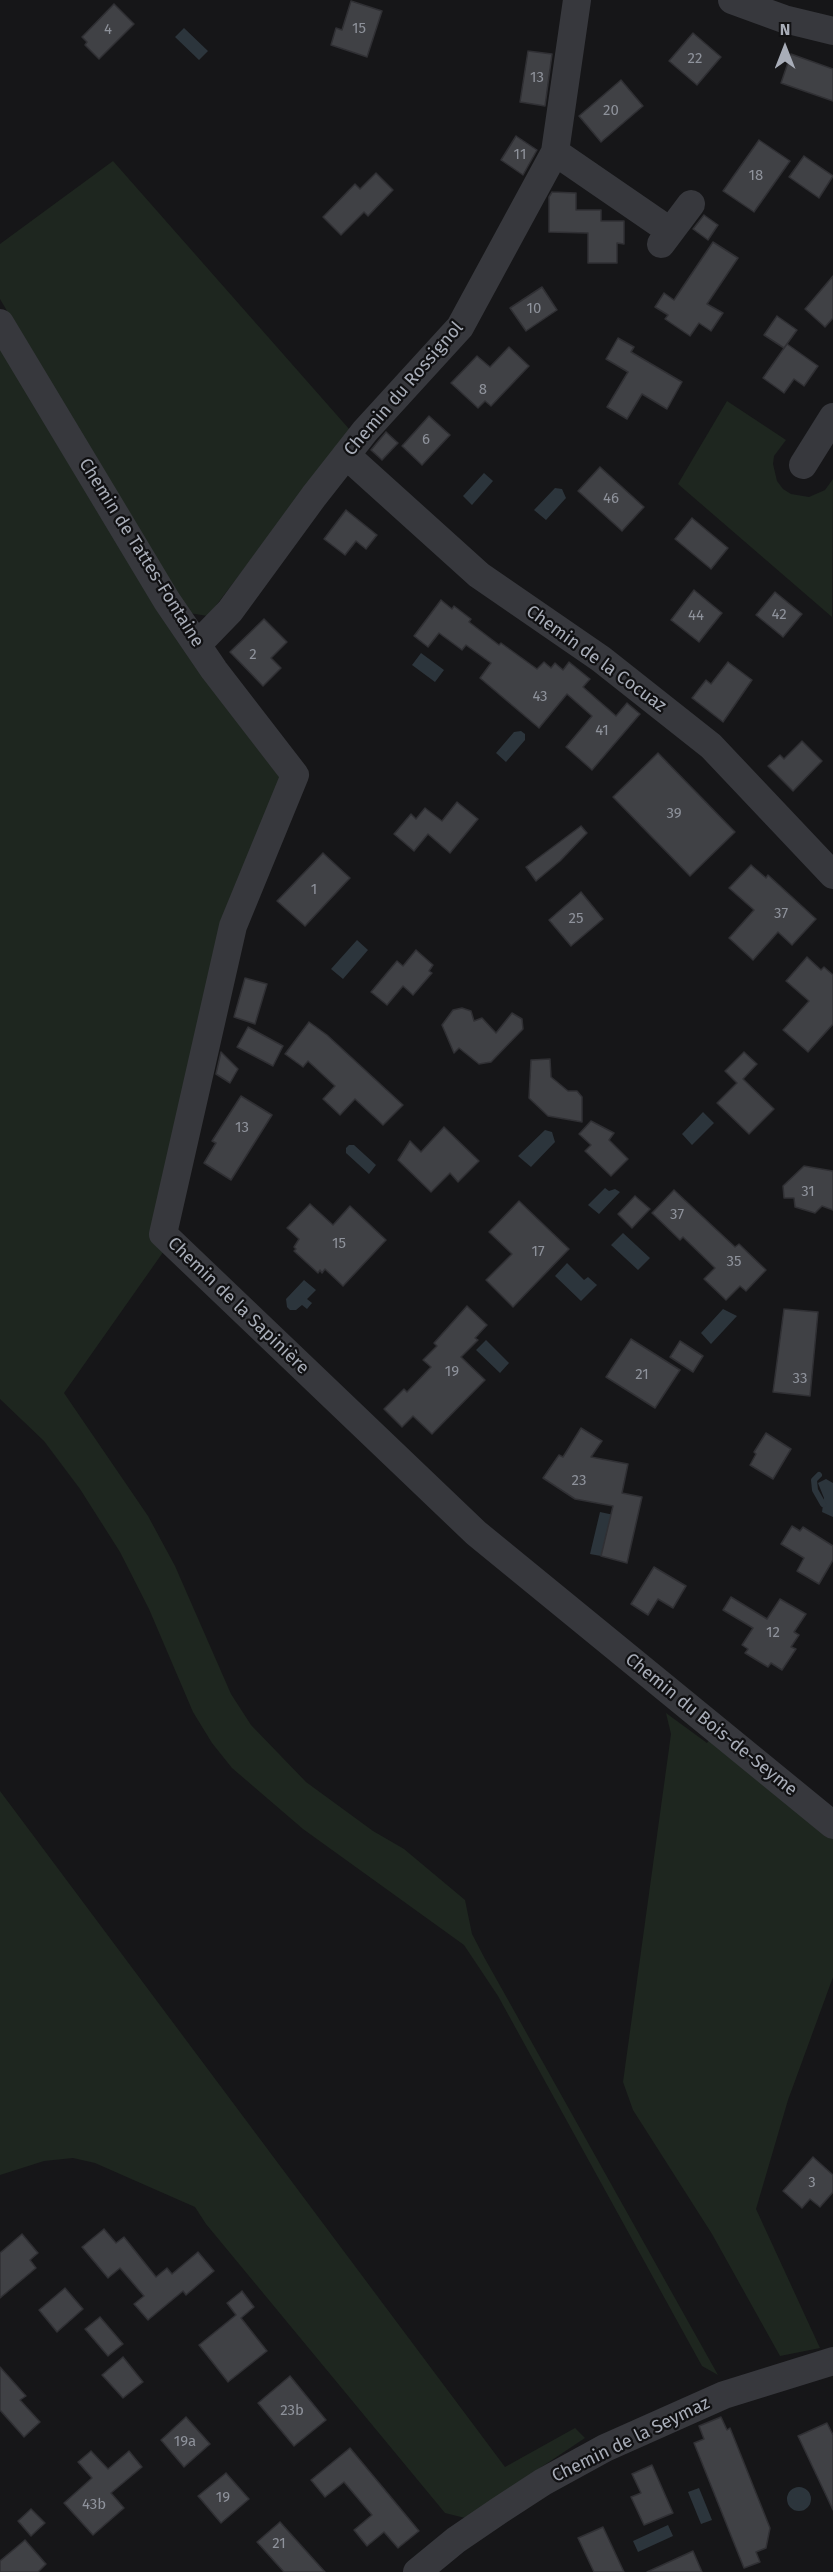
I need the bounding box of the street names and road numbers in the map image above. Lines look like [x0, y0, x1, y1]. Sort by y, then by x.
street label: Chemin du Rossignol [340, 318, 468, 460]
street label: Chemin de Tattes-Fontaine [74, 455, 208, 651]
street label: Chemin de la Cocuaz [522, 601, 670, 717]
street label: Chemin de la Sapinière [163, 1233, 313, 1379]
street label: Chemin du Bois-de-Seyme [621, 1649, 801, 1801]
street label: Chemin de la Seymaz [549, 2392, 713, 2488]

